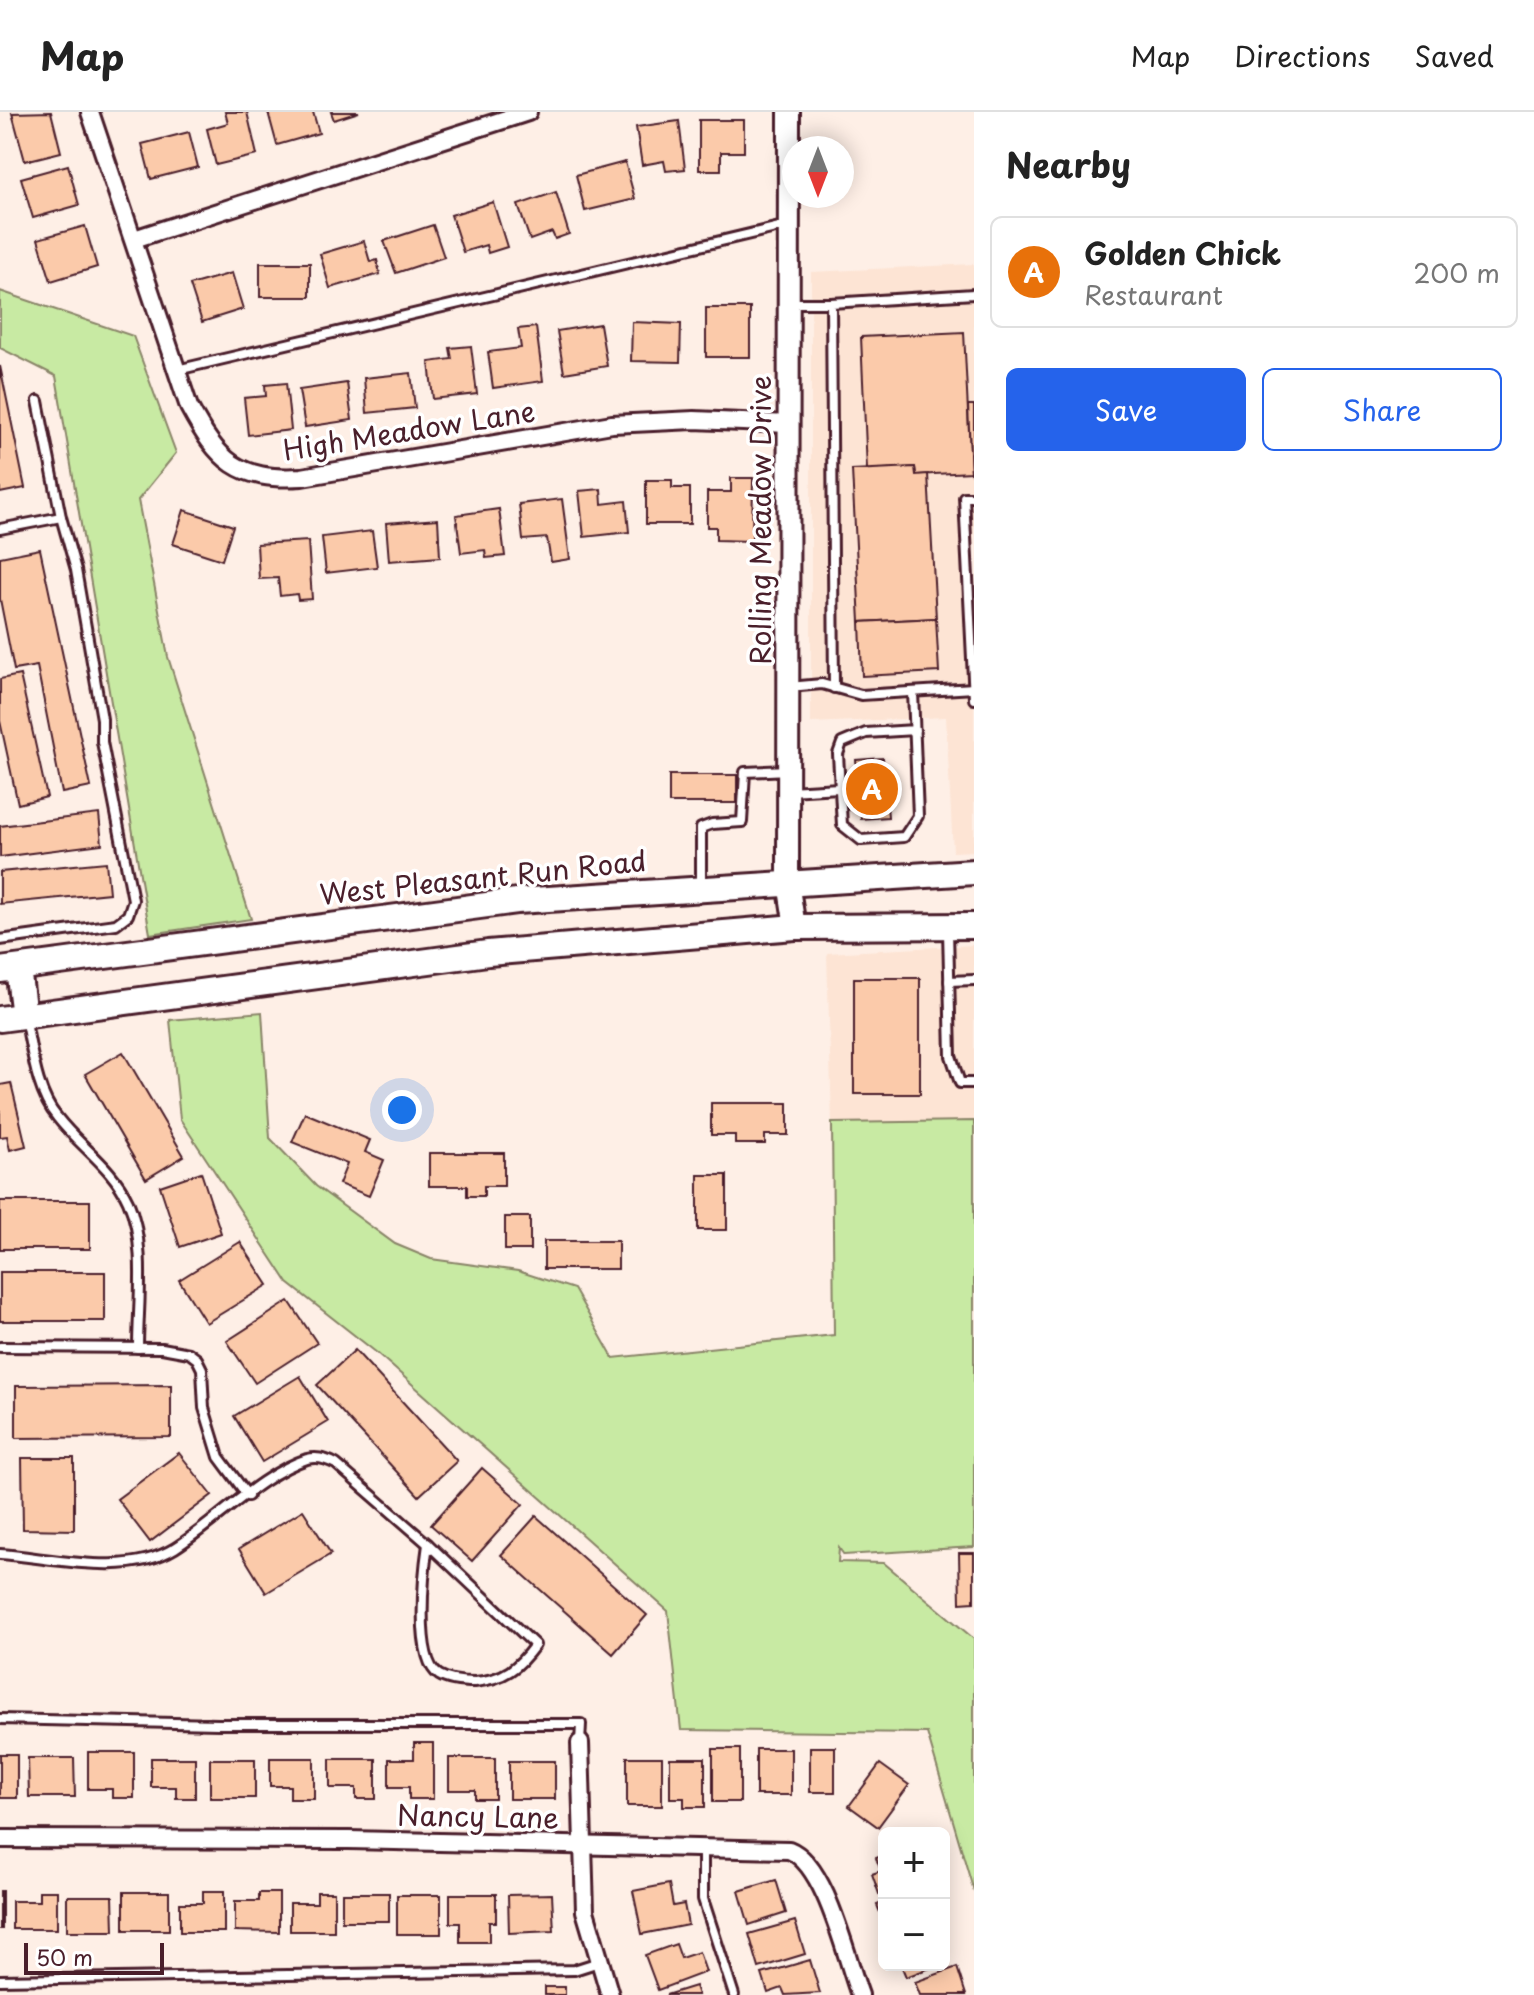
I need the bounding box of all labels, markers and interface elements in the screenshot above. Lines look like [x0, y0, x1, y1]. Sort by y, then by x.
text: Map [40, 27, 124, 84]
text: Map [1131, 34, 1190, 77]
text: Directions [1234, 34, 1371, 77]
text: Saved [1415, 34, 1494, 77]
north arrow [782, 136, 854, 208]
text: Nearby [1006, 138, 1131, 190]
text: Golden Chick [1084, 230, 1281, 275]
text: A [1024, 253, 1044, 292]
text: 200 m [1413, 253, 1500, 292]
text: Restaurant [1084, 275, 1223, 314]
button: Save [1006, 368, 1246, 451]
button: Share [1262, 368, 1502, 451]
street label: Rolling Meadow Drive [738, 375, 781, 665]
street label: High Meadow Lane [280, 388, 538, 471]
pin: A [846, 759, 898, 819]
street label: West Pleasant Run Road [317, 838, 648, 915]
your location [382, 1090, 422, 1130]
street label: Nancy Lane [397, 1793, 559, 1838]
map controls [878, 1827, 950, 1971]
button: + [878, 1827, 950, 1899]
button: − [878, 1899, 950, 1971]
scale bar [24, 1939, 164, 1975]
text: 50 m [36, 1940, 93, 1973]

